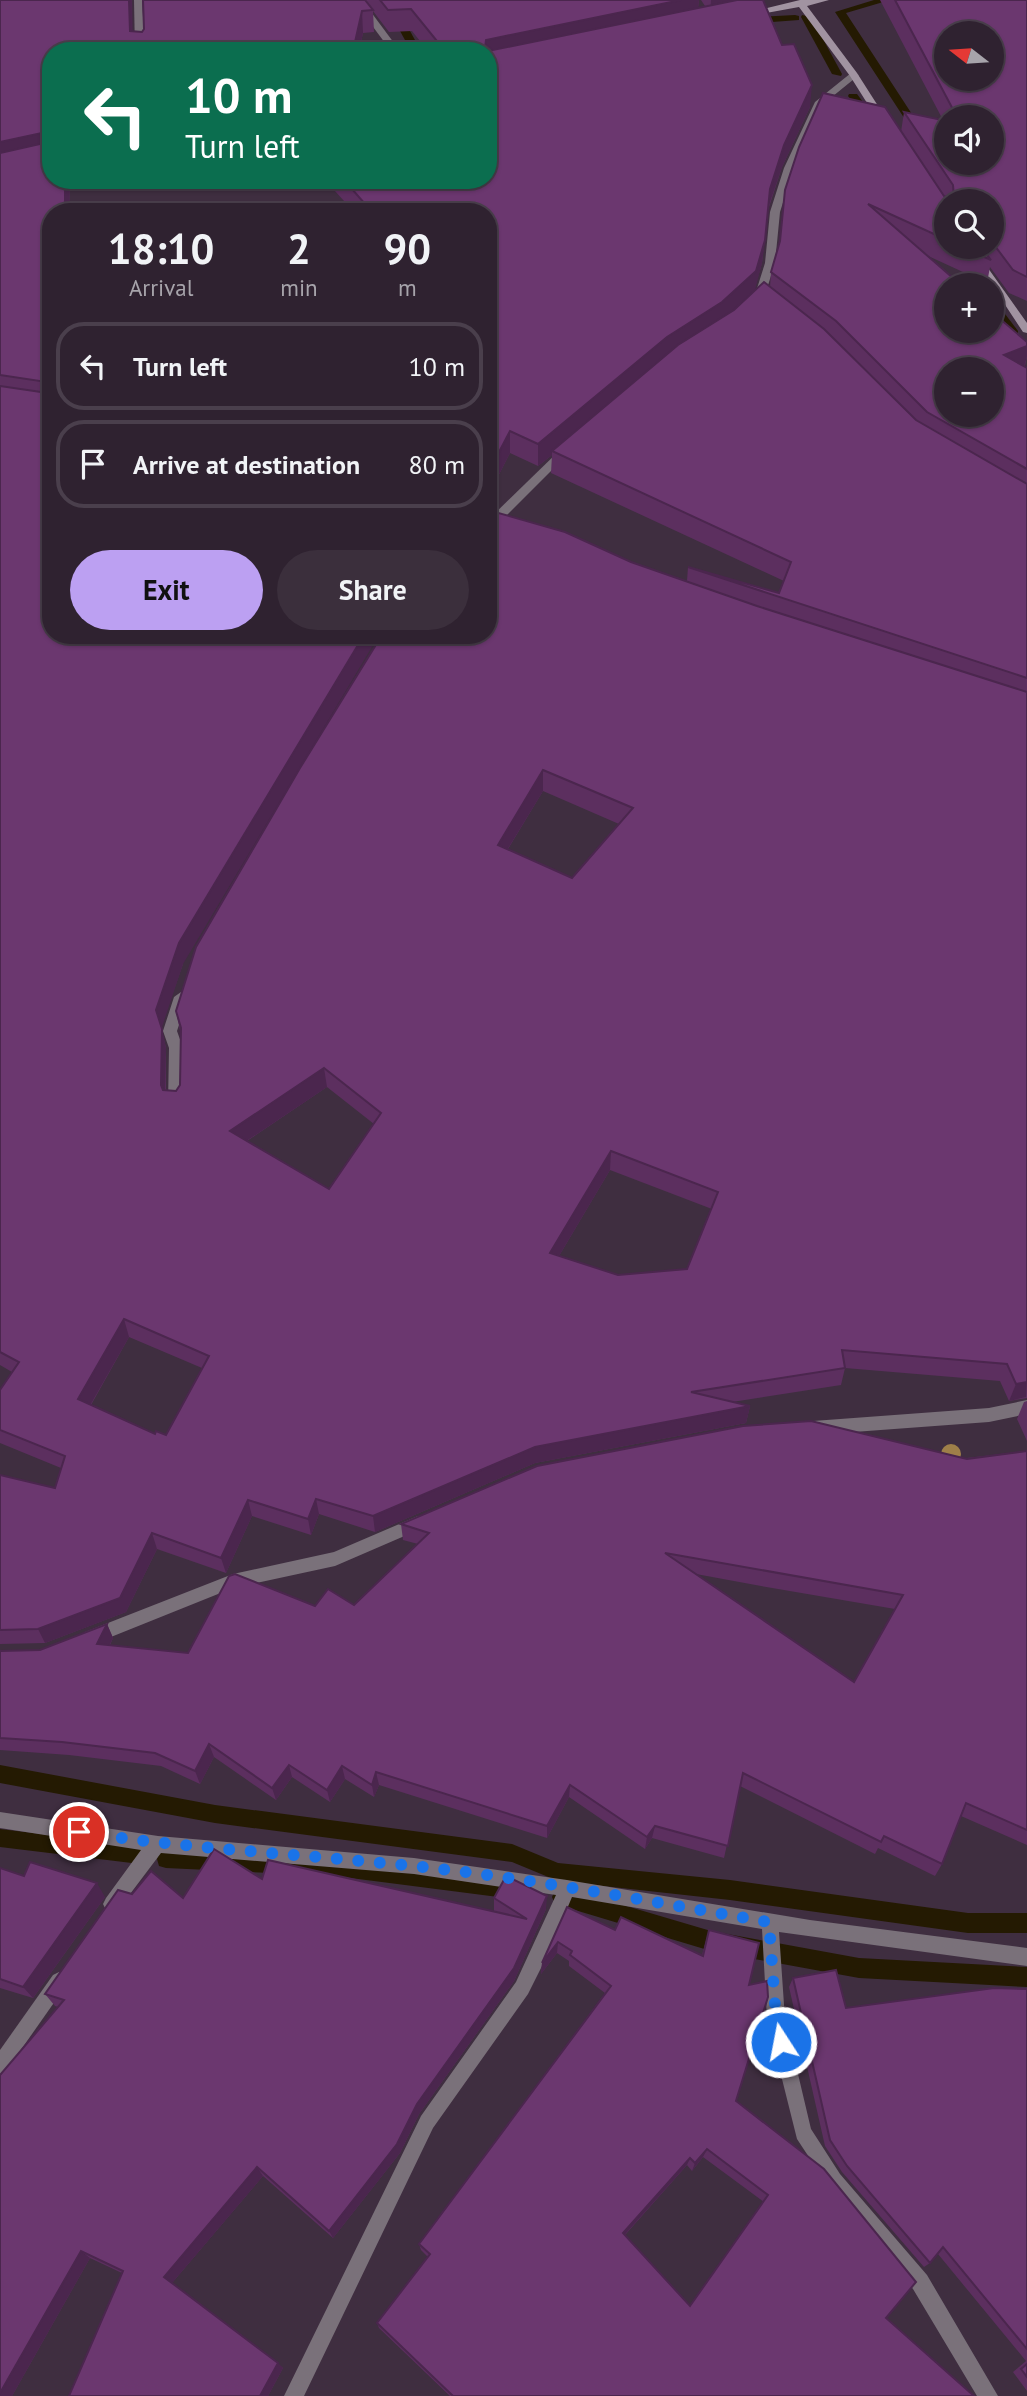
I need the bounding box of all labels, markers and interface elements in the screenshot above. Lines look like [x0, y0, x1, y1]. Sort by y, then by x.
north arrow [934, 21, 1004, 91]
map controls [934, 21, 1004, 427]
text: 10 m [185, 63, 292, 127]
icon: left [70, 70, 161, 161]
button: sound [934, 105, 1004, 175]
text: Turn left [185, 125, 300, 167]
button: search [934, 189, 1004, 259]
text: 18:10 [108, 221, 214, 276]
text: 2 [287, 221, 311, 276]
text: 90 [384, 221, 431, 276]
text: Arrival [129, 273, 193, 302]
text: min [280, 273, 318, 302]
text: m [398, 273, 417, 302]
button: + [934, 273, 1004, 343]
icon: left [74, 347, 112, 385]
text: Turn left [133, 350, 227, 383]
text: 10 m [409, 350, 465, 383]
button: − [934, 357, 1004, 427]
icon: arrive [74, 445, 112, 483]
text: Arrive at destination [133, 448, 360, 481]
text: 80 m [409, 448, 465, 481]
button: Exit [70, 550, 263, 630]
button: Share [277, 550, 469, 630]
pin [49, 1802, 109, 1862]
icon: arrive [60, 1813, 98, 1851]
position arrow [744, 2005, 818, 2079]

